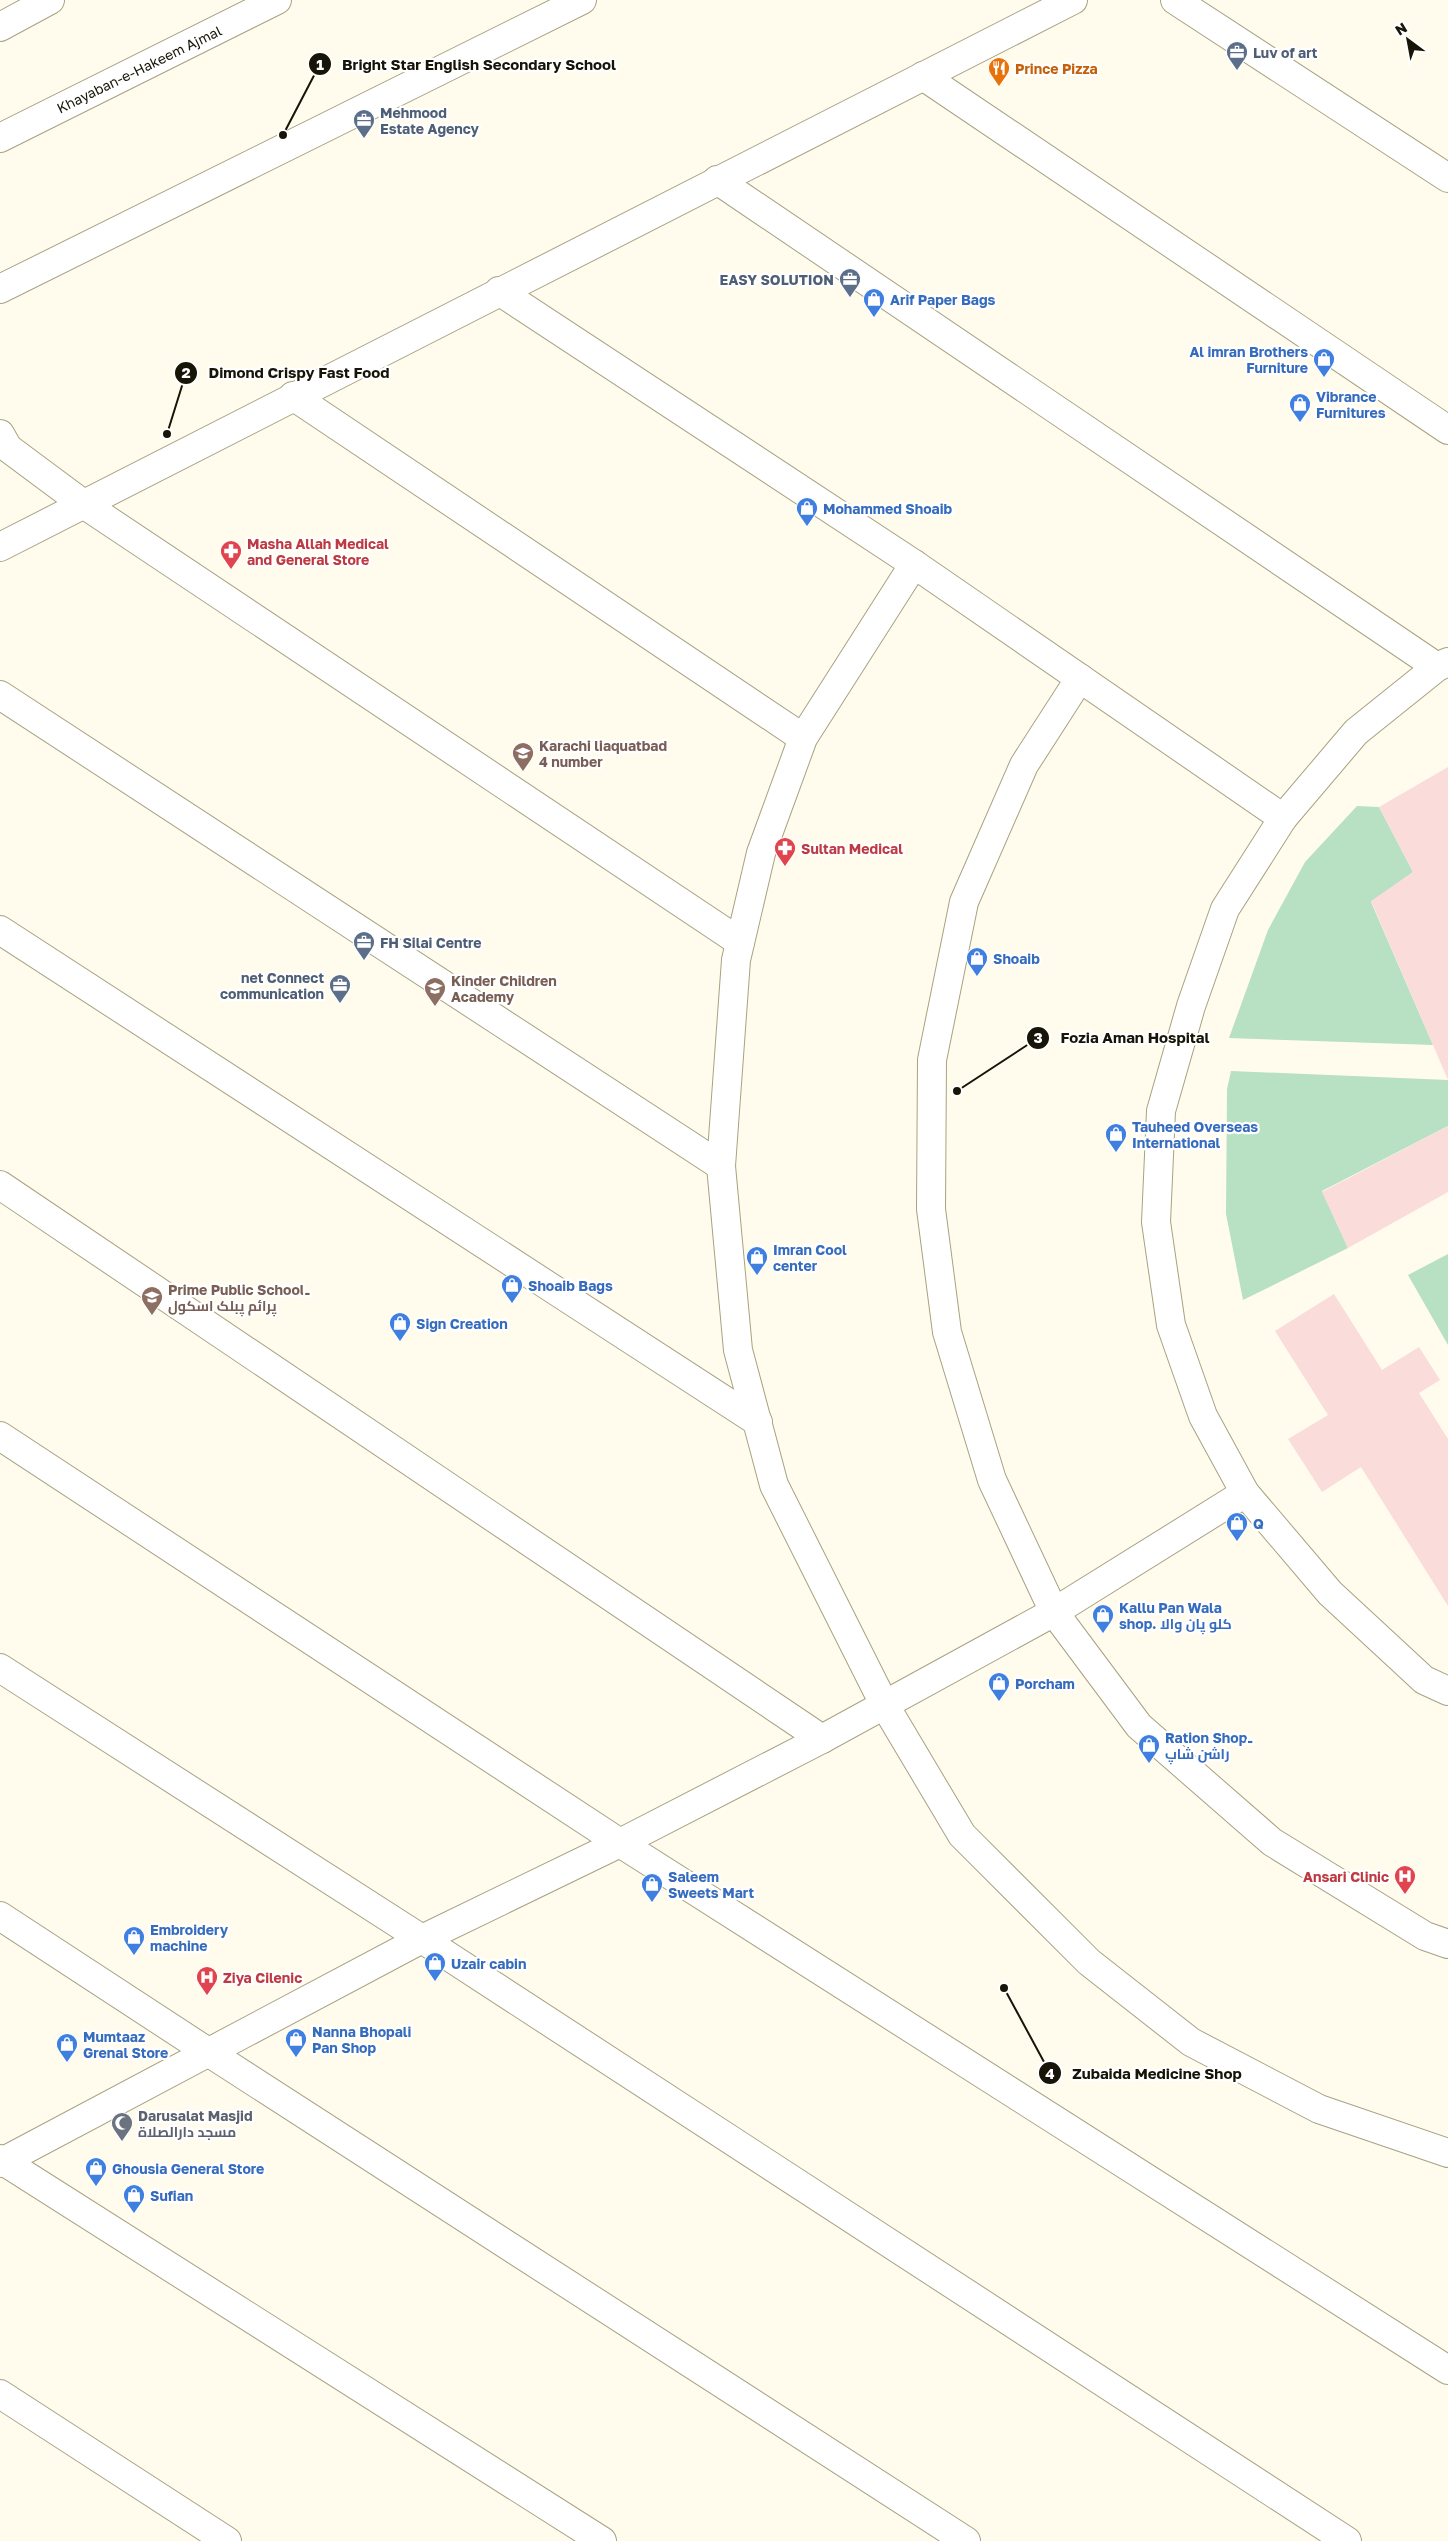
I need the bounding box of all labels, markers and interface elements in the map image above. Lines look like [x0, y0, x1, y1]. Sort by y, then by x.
north arrow [1383, 15, 1433, 65]
text: N [1392, 19, 1410, 39]
street label: Khayaban-e-Hakeem Ajmal [54, 22, 224, 116]
office icon: Luv of art [1225, 40, 1249, 71]
place label: Luv of art [1253, 44, 1318, 61]
callout: Bright Star English Secondary School [307, 49, 626, 79]
text: 1 [316, 55, 324, 73]
text: Bright Star English Secondary School [342, 55, 616, 73]
restaurant icon: Prince Pizza [987, 56, 1011, 87]
place label: Prince Pizza [1015, 60, 1098, 77]
place label: Mehmood Estate Agency [380, 104, 480, 137]
office icon: Mehmood Estate Agency [352, 108, 376, 139]
office icon: EASY SOLUTION [838, 267, 862, 298]
place label: EASY SOLUTION [720, 271, 834, 288]
shop icon: Arif Paper Bags [862, 287, 886, 318]
place label: Arif Paper Bags [890, 291, 996, 308]
place label: Al imran Brothers Furniture [1190, 343, 1308, 376]
shop icon: Al imran Brothers Furniture [1312, 347, 1336, 378]
callout: Dimond Crispy Fast Food [174, 358, 400, 388]
text: 2 [181, 363, 191, 381]
text: Dimond Crispy Fast Food [208, 363, 390, 381]
place label: Vibrance Furnitures [1316, 388, 1386, 421]
shop icon: Vibrance Furnitures [1288, 392, 1312, 423]
shop icon: Mohammed Shoaib [795, 496, 819, 527]
place label: Mohammed Shoaib [823, 500, 953, 517]
place label: Masha Allah Medical and General Store [247, 535, 389, 568]
pharmacy icon: Masha Allah Medical and General Store [219, 539, 243, 570]
place label: Karachi liaquatbad 4 number [539, 737, 667, 770]
school or university icon: Karachi liaquatbad 4 number [511, 741, 535, 772]
pharmacy icon: Sultan Medical [773, 836, 797, 867]
place label: Sultan Medical [801, 840, 903, 857]
office icon: FH Silai Centre [352, 930, 376, 961]
place label: FH Silai Centre [380, 934, 482, 951]
shop icon: Shoaib [965, 946, 989, 977]
place label: Shoaib [993, 950, 1040, 967]
place label: net Connect communication [220, 969, 324, 1002]
place label: Kinder Children Academy [451, 972, 557, 1005]
office icon: net Connect communication [328, 973, 352, 1004]
school or university icon: Kinder Children Academy [423, 976, 447, 1007]
callout: Fozia Aman Hospital [1026, 1023, 1220, 1053]
text: 3 [1033, 1028, 1043, 1046]
text: Fozia Aman Hospital [1060, 1028, 1210, 1046]
place label: Tauheed Overseas International [1132, 1118, 1258, 1151]
shop icon: Tauheed Overseas International [1104, 1122, 1128, 1153]
place label: Imran Cool center [773, 1241, 847, 1274]
shop icon: Imran Cool center [745, 1245, 769, 1276]
shop icon: Shoaib Bags [500, 1273, 524, 1304]
place label: Shoaib Bags [528, 1277, 613, 1294]
place label: Prime Public School۔ پرائم پبلک اسکول [168, 1281, 310, 1317]
school or university icon: Prime Public School۔ پرائم پبلک اسکول [140, 1285, 164, 1316]
shop icon: Sign Creation [388, 1311, 412, 1342]
place label: Sign Creation [416, 1315, 508, 1332]
shop icon: Q [1225, 1511, 1249, 1542]
place label: Q [1253, 1515, 1264, 1532]
place label: Kallu Pan Wala shop. کلو پان والا [1119, 1599, 1232, 1635]
shop icon: Kallu Pan Wala shop. کلو پان والا [1091, 1603, 1115, 1634]
shop icon: Porcham [987, 1671, 1011, 1702]
place label: Porcham [1015, 1675, 1075, 1692]
place label: Ration Shop۔ راشن شاپ [1165, 1729, 1253, 1765]
shop icon: Ration Shop۔ راشن شاپ [1137, 1733, 1161, 1764]
hospital icon: Ansari Clinic [1393, 1864, 1417, 1895]
place label: Saleem Sweets Mart [668, 1868, 754, 1901]
place label: Ansari Clinic [1303, 1868, 1389, 1885]
shop icon: Saleem Sweets Mart [640, 1872, 664, 1903]
place label: Embroidery machine [150, 1921, 229, 1954]
shop icon: Embroidery machine [122, 1925, 146, 1956]
shop icon: Uzair cabin [423, 1951, 447, 1982]
place label: Uzair cabin [451, 1955, 526, 1972]
hospital icon: Ziya Cilenic [195, 1965, 219, 1996]
place label: Ziya Cilenic [223, 1969, 302, 1986]
place label: Nanna Bhopali Pan Shop [312, 2023, 411, 2056]
shop icon: Nanna Bhopali Pan Shop [284, 2027, 308, 2058]
place label: Mumtaaz Grenal Store [83, 2028, 168, 2061]
shop icon: Mumtaaz Grenal Store [55, 2032, 79, 2063]
callout: Zubaida Medicine Shop [1037, 2058, 1252, 2088]
text: 4 [1045, 2064, 1055, 2082]
text: Zubaida Medicine Shop [1072, 2064, 1242, 2082]
place label: Darusalat Masjid مسجد دارالصلاة [138, 2107, 253, 2140]
mosque icon: Darusalat Masjid مسجد دارالصلاة [110, 2111, 134, 2142]
shop icon: Ghousia General Store [84, 2156, 108, 2187]
place label: Ghousia General Store [112, 2160, 264, 2177]
shop icon: Sufian [122, 2183, 146, 2214]
place label: Sufian [150, 2187, 193, 2204]

